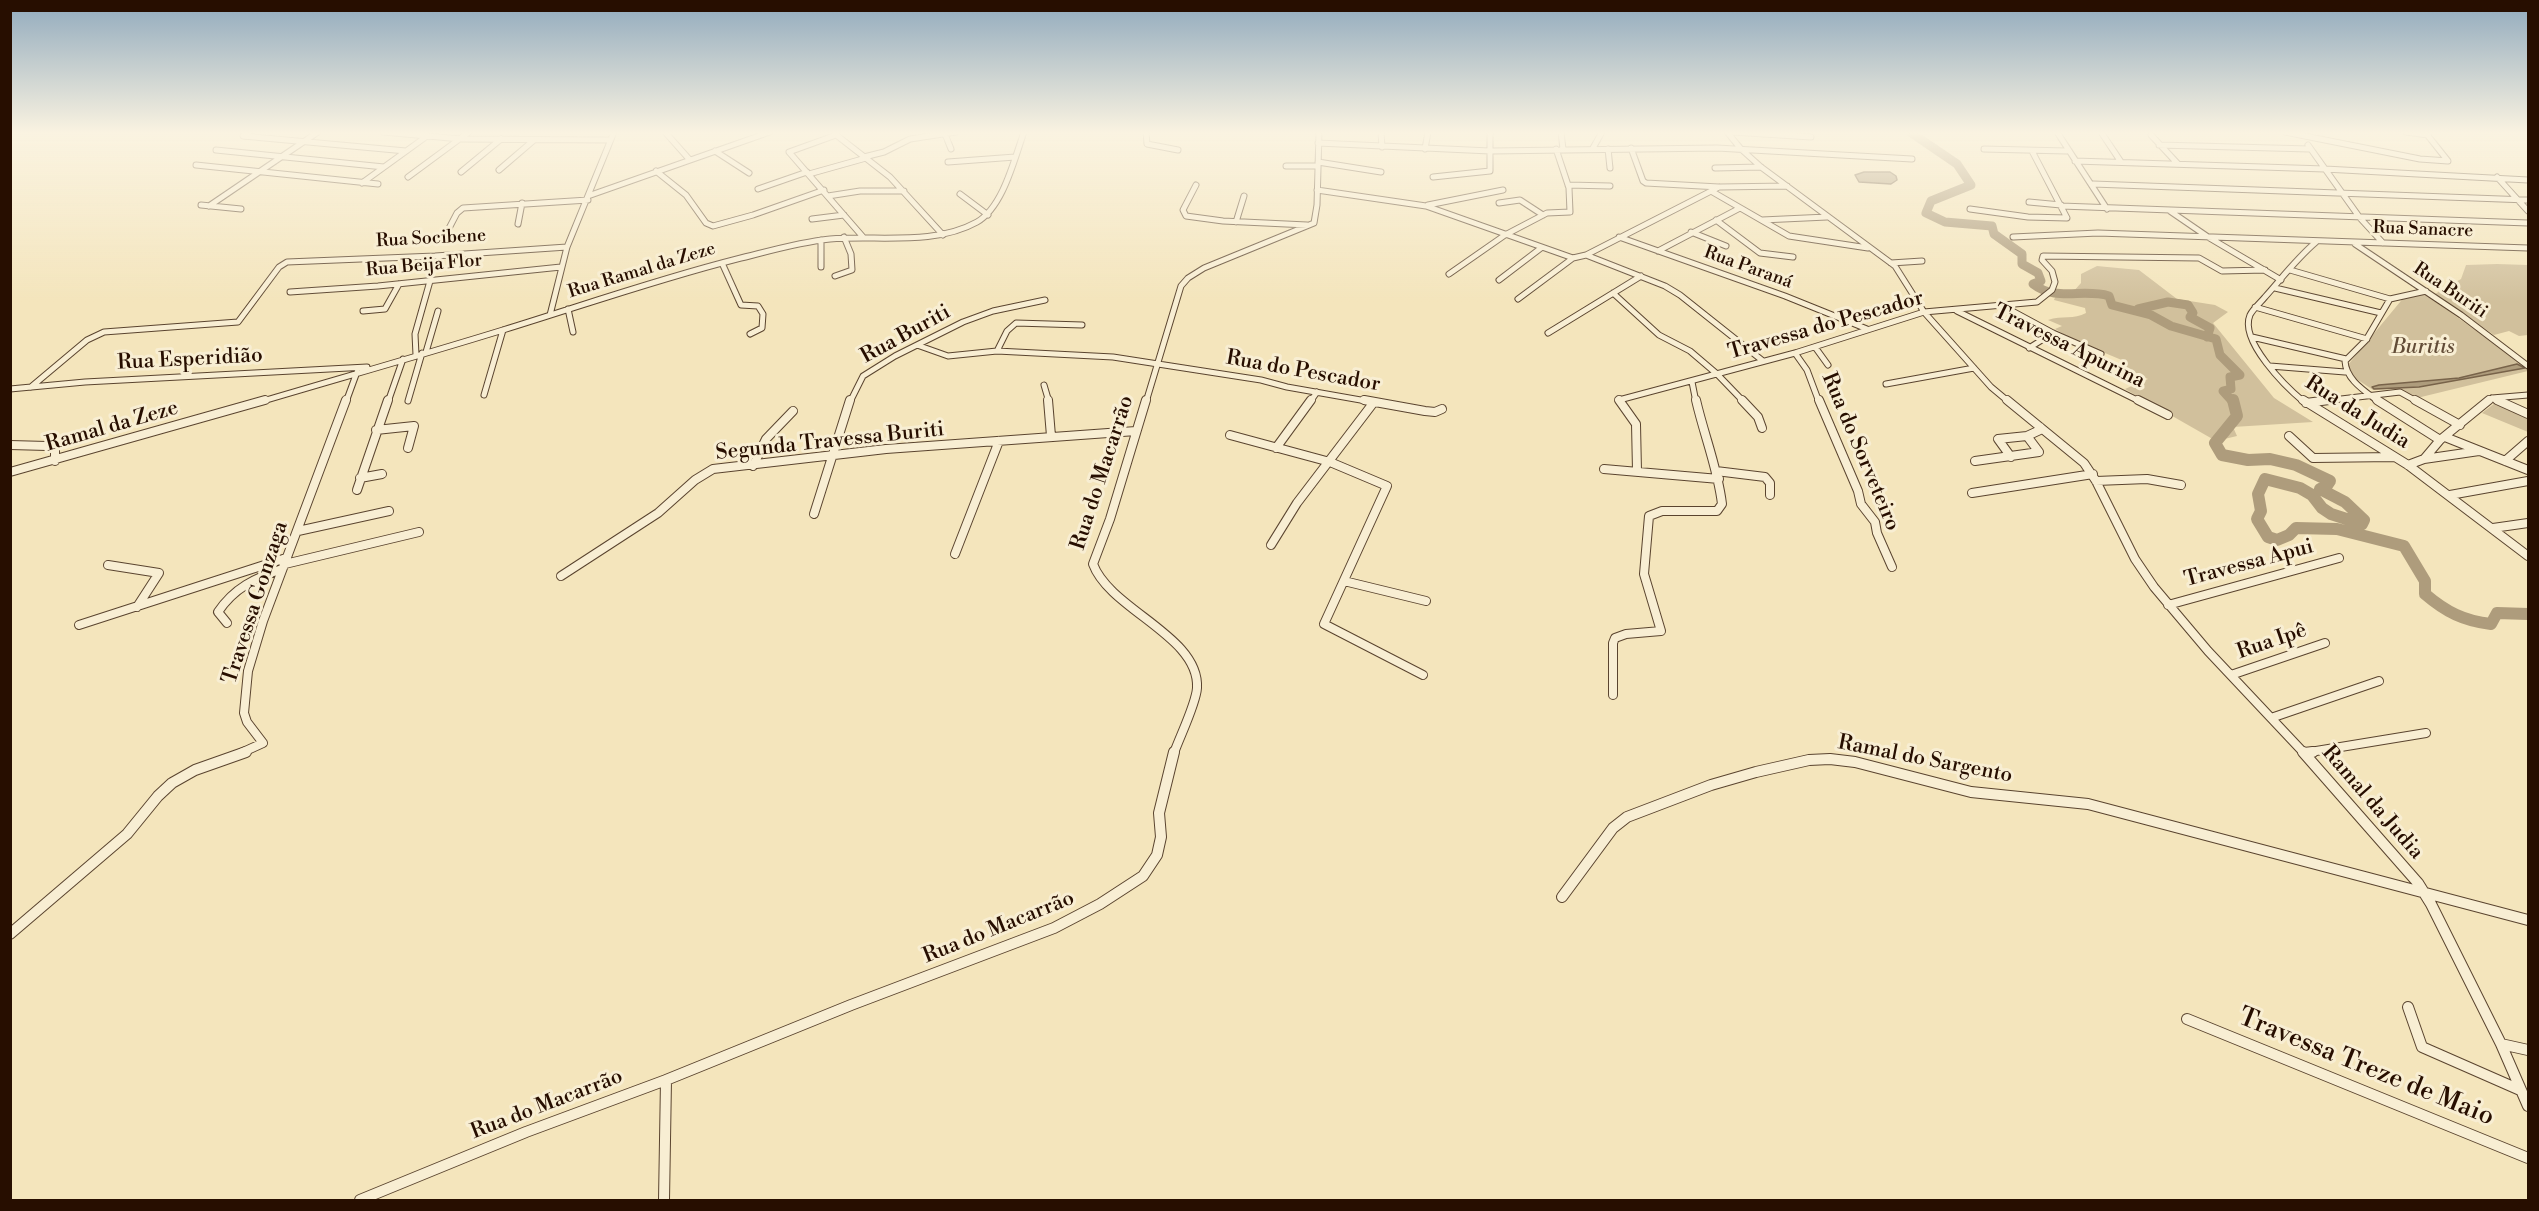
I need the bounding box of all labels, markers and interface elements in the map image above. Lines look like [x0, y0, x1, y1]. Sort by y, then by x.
street label: Rua Sanacre [2372, 217, 2474, 243]
street label: Rua Socibene [375, 225, 487, 253]
street label: Rua Ramal da Zeze [566, 238, 718, 304]
street label: Rua Paraná [1701, 242, 1795, 294]
street label: Rua Beija Flor [365, 250, 483, 282]
street label: Rua Buriti [2409, 258, 2491, 324]
street label: Travessa do Pescador [1725, 286, 1927, 366]
street label: Travessa Apurina [1989, 299, 2149, 395]
street label: Rua Buriti [857, 300, 955, 370]
park label: Buritis [2391, 335, 2455, 361]
street label: Rua Esperidião [117, 344, 263, 376]
street label: Rua do Pescador [1224, 346, 1382, 398]
street label: Rua do Sorveteiro [1815, 369, 1905, 535]
street label: Rua da Judia [2300, 371, 2414, 455]
street label: Rua do Macarrão [1066, 393, 1140, 553]
street label: Ramal da Zeze [43, 396, 181, 458]
street label: Segunda Travessa Buriti [715, 417, 945, 467]
street label: Travessa Gonzaga [218, 519, 294, 687]
street label: Travessa Apui [2182, 535, 2316, 593]
street label: Rua Ipê [2234, 618, 2310, 666]
street label: Ramal do Sargento [1835, 731, 2015, 789]
street label: Ramal da Judia [2316, 741, 2428, 865]
street label: Rua do Macarrão [920, 886, 1078, 970]
street label: Travessa Treze de Maio [2234, 1002, 2498, 1134]
street label: Rua do Macarrão [467, 1064, 627, 1146]

